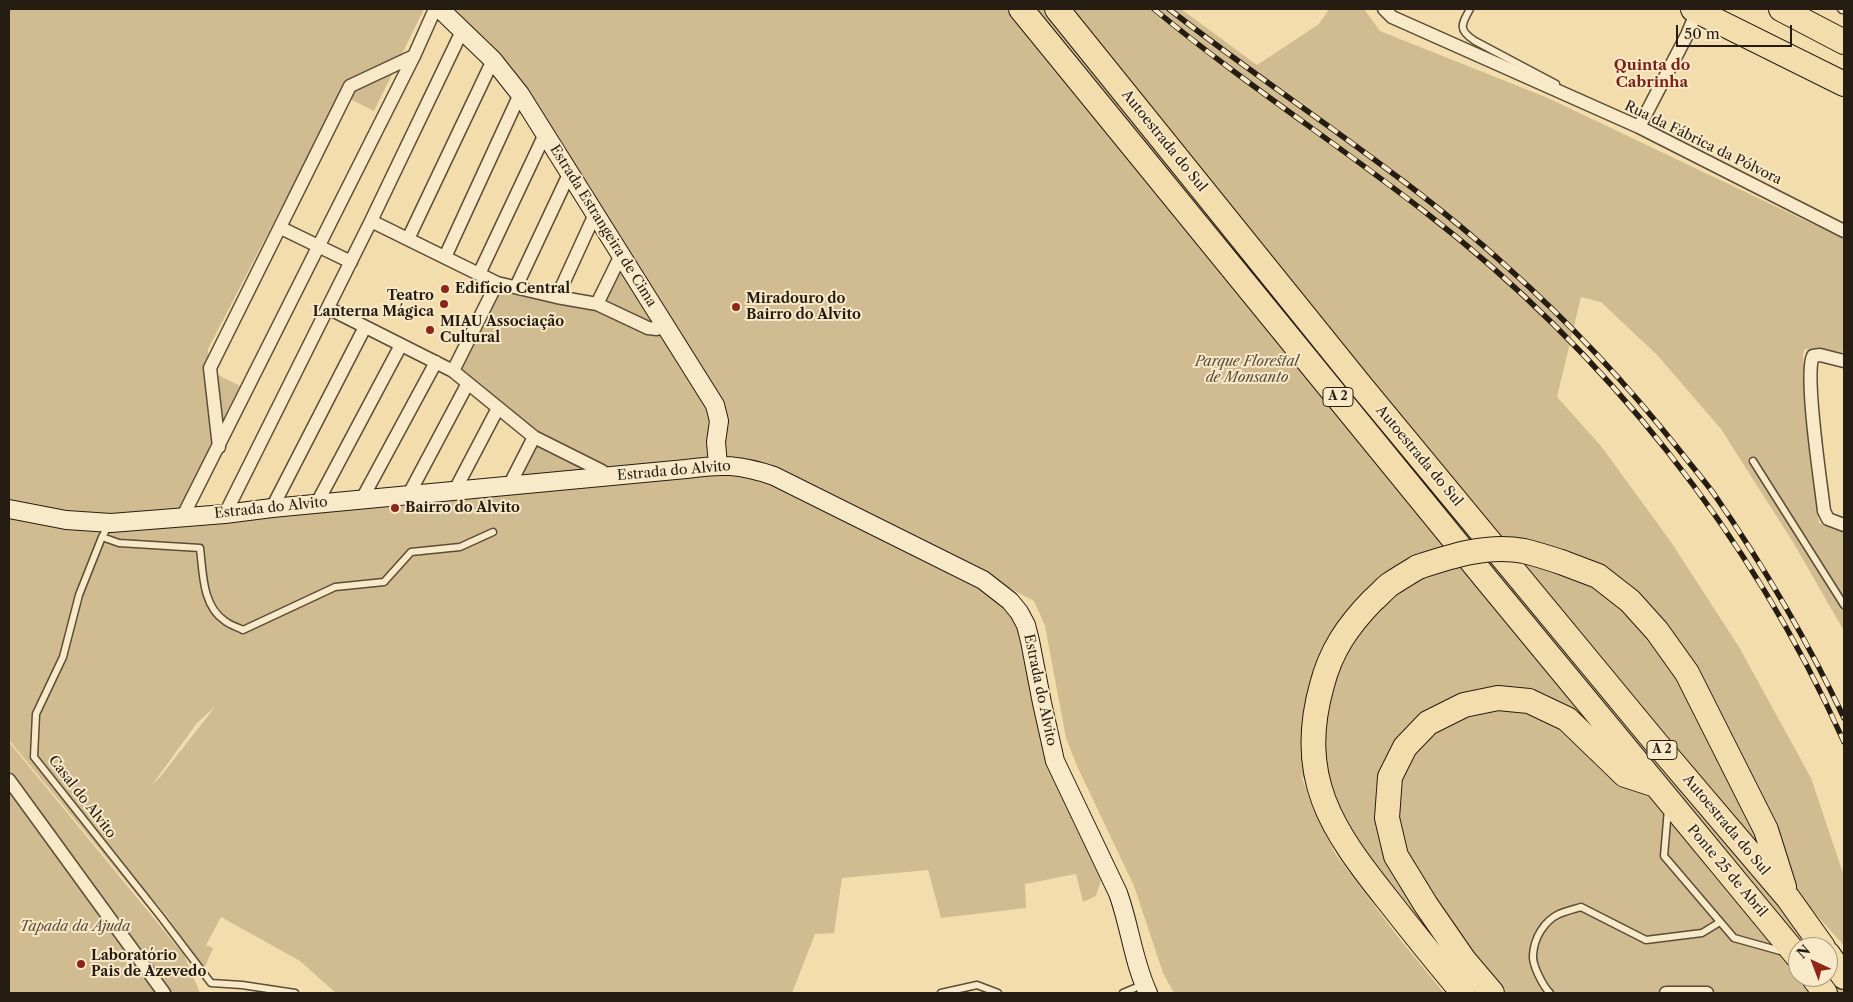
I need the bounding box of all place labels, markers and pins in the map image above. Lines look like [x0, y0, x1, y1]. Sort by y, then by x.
place label: Edifício Central [455, 281, 570, 297]
marker: Edifício Central [439, 283, 451, 295]
place label: Teatro Lanterna Mágica [313, 288, 434, 321]
place label: Miradouro do Bairro do Alvito [746, 291, 861, 324]
marker: Teatro Lanterna Mágica [438, 298, 450, 310]
marker: Miradouro do Bairro do Alvito [730, 301, 742, 313]
place label: MIAU Associação Cultural [440, 314, 564, 347]
marker: MIAU Associação Cultural [424, 324, 436, 336]
place label: Bairro do Alvito [405, 500, 520, 516]
marker: Bairro do Alvito [389, 502, 401, 514]
place label: Laboratório Pais de Azevedo [91, 948, 206, 980]
marker: Laboratório Pais de Azevedo [75, 958, 87, 970]

